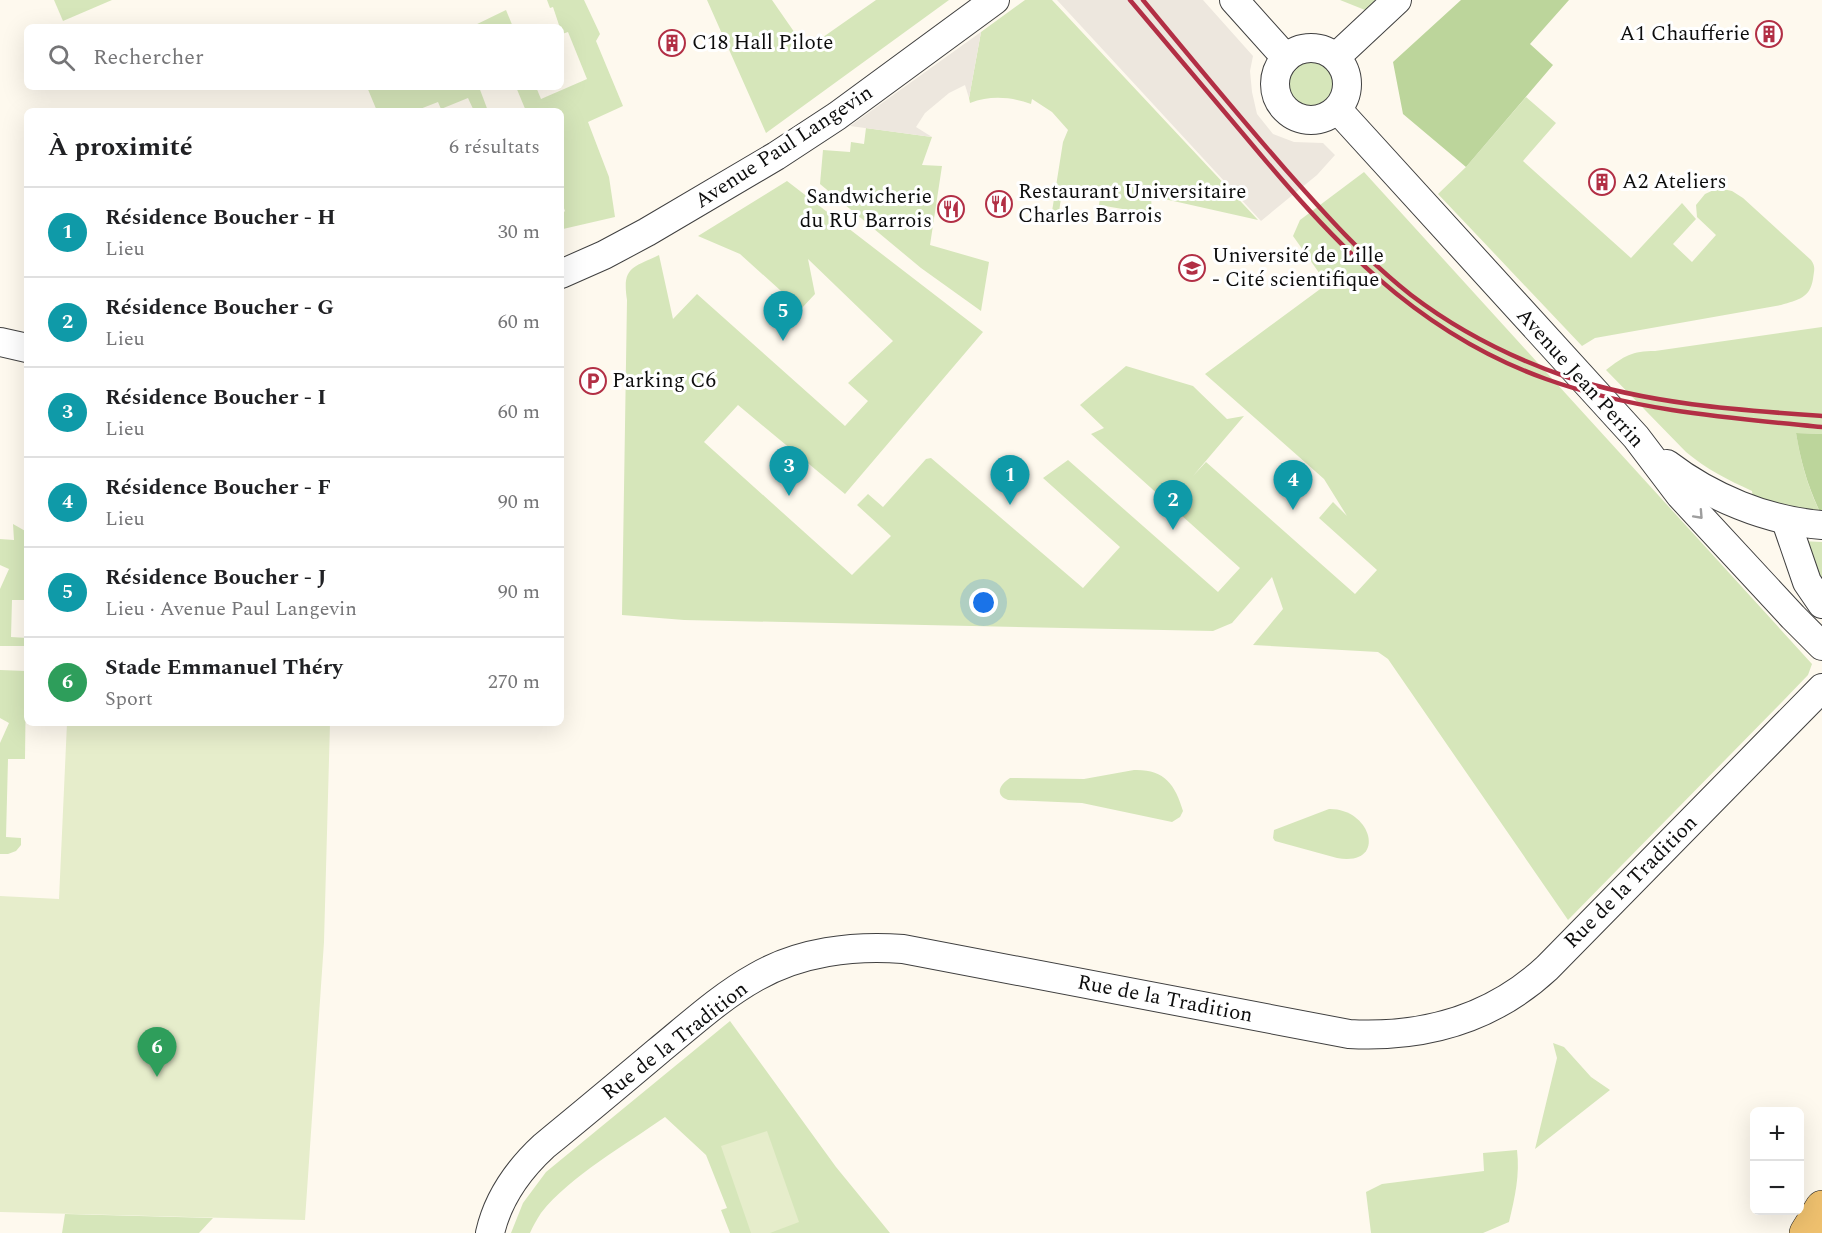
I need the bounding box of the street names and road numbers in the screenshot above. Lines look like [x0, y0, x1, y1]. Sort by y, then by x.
street label: Avenue Paul Langevin [688, 77, 880, 217]
street label: Avenue Jean Perrin [1508, 301, 1652, 455]
street label: Rue de la Tradition [1557, 808, 1705, 956]
street label: Rue de la Tradition [1075, 966, 1255, 1032]
street label: Rue de la Tradition [595, 974, 755, 1108]

